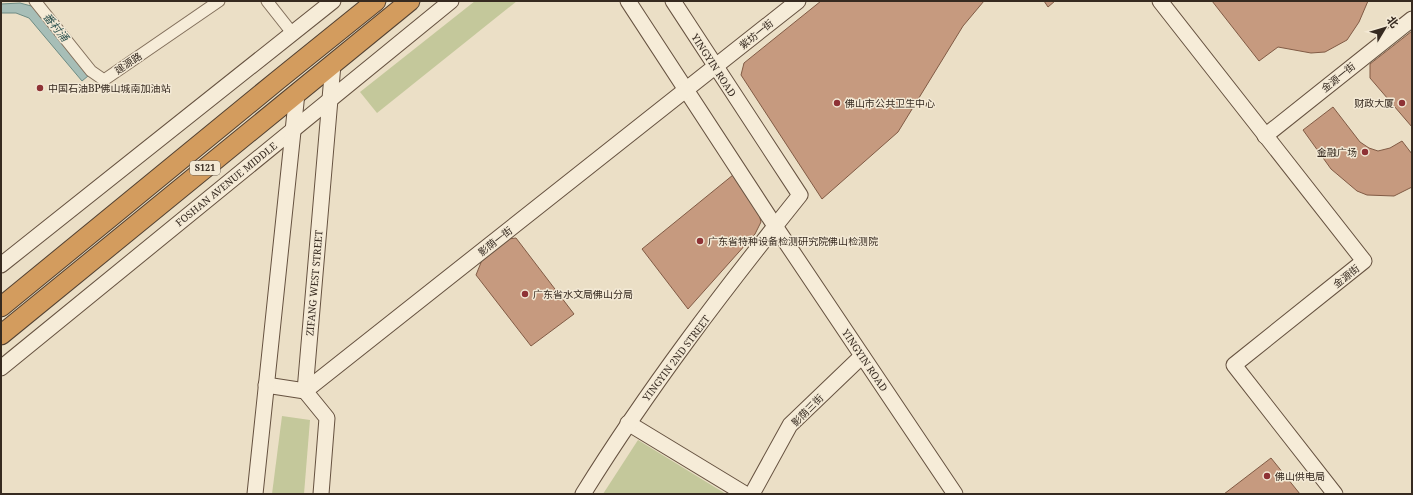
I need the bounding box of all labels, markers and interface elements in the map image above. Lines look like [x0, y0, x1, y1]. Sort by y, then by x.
north arrow [1365, 8, 1405, 48]
water label: 番村涌 [40, 9, 74, 46]
text: 北 [1384, 13, 1403, 30]
street label: 紫坊一街 [736, 16, 776, 52]
street label: YINGYIN ROAD [688, 30, 740, 99]
street label: 建源路 [112, 49, 144, 77]
street label: 金源一街 [1318, 59, 1358, 95]
place label: 中国石油BP佛山城南加油站 [48, 81, 171, 95]
marker: 中国石油BP佛山城南加油站 [35, 83, 45, 93]
place label: 佛山市公共卫生中心 [844, 96, 935, 110]
place label: 财政大厦 [1354, 96, 1394, 110]
marker: 佛山市公共卫生中心 [832, 98, 842, 108]
marker: 财政大厦 [1397, 98, 1407, 108]
street label: FOSHAN AVENUE MIDDLE [172, 139, 280, 229]
place label: 金融广场 [1317, 145, 1357, 159]
marker: 金融广场 [1360, 147, 1370, 157]
road number: S121 [190, 161, 220, 175]
street label: 影荫一街 [475, 223, 515, 259]
street label: ZIFANG WEST STREET [302, 229, 326, 337]
place label: 广东省特种设备检测研究院佛山检测院 [708, 234, 878, 248]
marker: 广东省特种设备检测研究院佛山检测院 [695, 236, 705, 246]
street label: 金源街 [1330, 261, 1362, 291]
place label: 广东省水文局佛山分局 [533, 287, 633, 301]
marker: 广东省水文局佛山分局 [520, 289, 530, 299]
street label: YINGYIN 2ND STREET [638, 312, 713, 405]
street label: YINGYIN ROAD [838, 325, 891, 394]
street label: 影荫三街 [788, 391, 826, 429]
place label: 佛山供电局 [1274, 469, 1325, 483]
marker: 佛山供电局 [1262, 471, 1272, 481]

